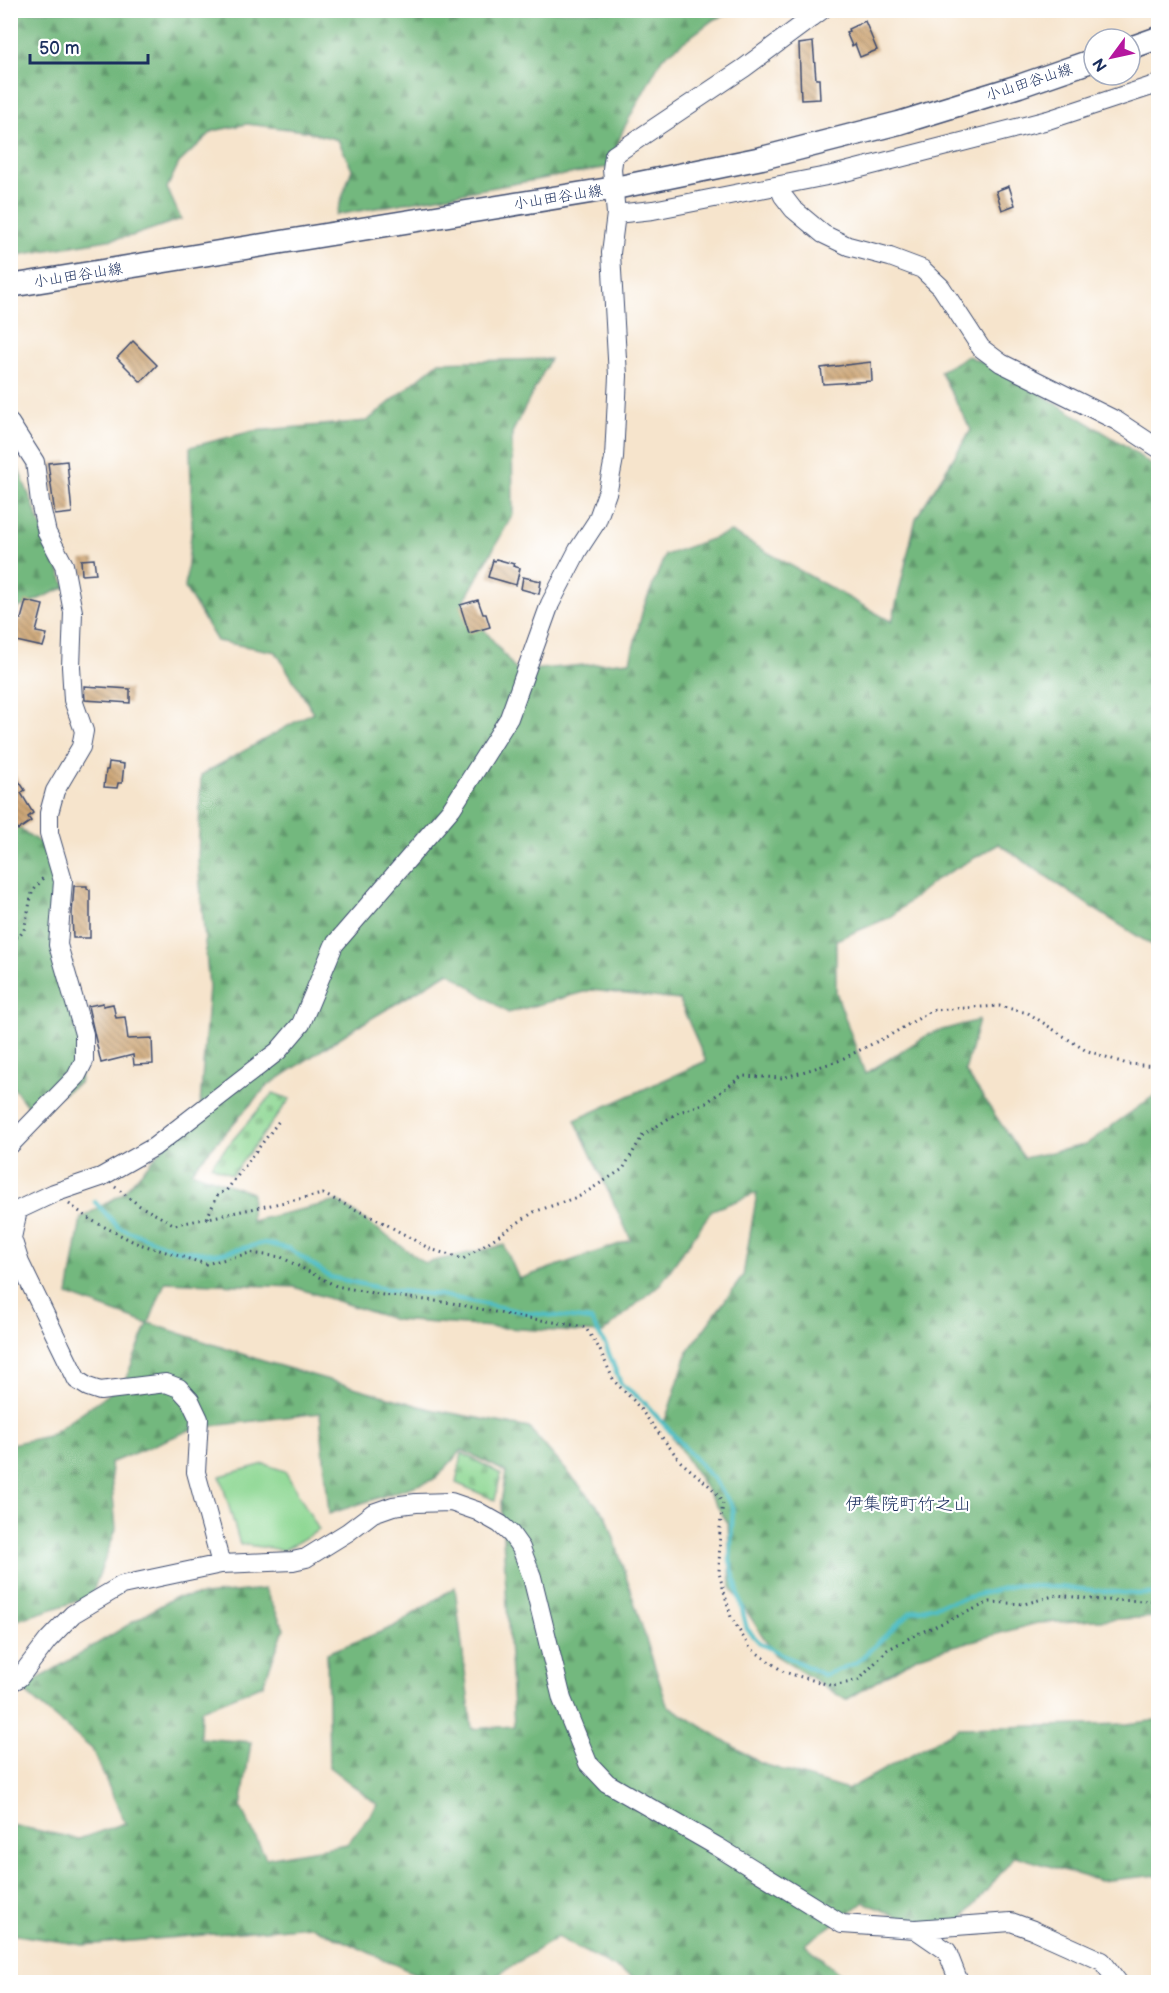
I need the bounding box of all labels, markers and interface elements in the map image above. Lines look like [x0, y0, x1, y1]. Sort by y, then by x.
scale bar [30, 27, 148, 65]
north arrow [1082, 27, 1142, 87]
text: 50 m [39, 38, 80, 59]
text: N [1089, 54, 1112, 75]
street label: 小山田谷山線 [983, 60, 1075, 105]
street label: 小山田谷山線 [512, 181, 604, 214]
street label: 小山田谷山線 [32, 259, 124, 292]
district label: 伊集院町竹之山 [845, 1494, 971, 1515]

